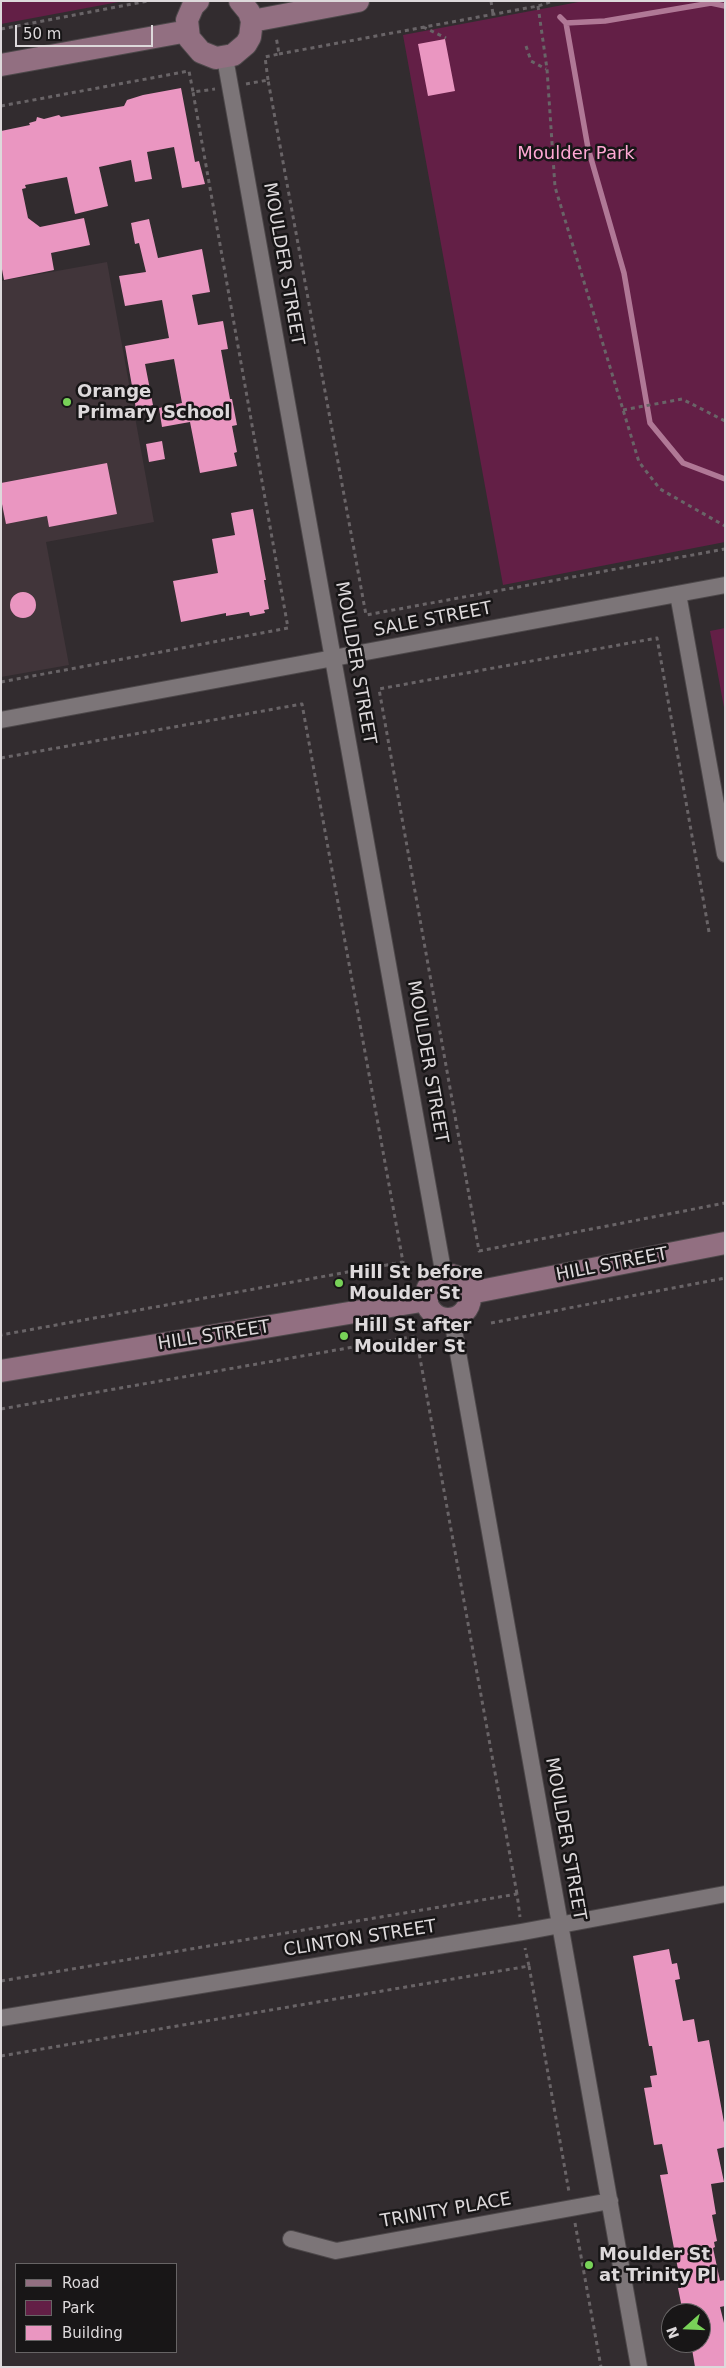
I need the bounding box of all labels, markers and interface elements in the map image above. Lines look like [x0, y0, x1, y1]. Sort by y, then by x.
scale bar [18, 15, 155, 47]
text: 50 m [23, 25, 61, 43]
park label: Moulder Park [517, 143, 635, 165]
street label: MOULDER STREET [258, 181, 308, 347]
place label: Orange Primary School [77, 381, 230, 424]
marker: Orange Primary School [61, 396, 73, 408]
street label: MOULDER STREET [330, 580, 380, 746]
street label: SALE STREET [372, 598, 494, 642]
street label: MOULDER STREET [402, 979, 452, 1145]
street label: HILL STREET [554, 1244, 670, 1286]
place label: Hill St before Moulder St [349, 1262, 483, 1304]
marker: Hill St before Moulder St [333, 1277, 345, 1289]
place label: Hill St after Moulder St [354, 1315, 471, 1358]
street label: HILL STREET [156, 1316, 272, 1356]
marker: Hill St after Moulder St [338, 1330, 350, 1342]
street label: MOULDER STREET [540, 1756, 590, 1922]
street label: CLINTON STREET [282, 1916, 438, 1962]
street label: TRINITY PLACE [379, 2189, 513, 2233]
place label: Moulder St at Trinity Pl [599, 2244, 716, 2286]
marker: Moulder St at Trinity Pl [583, 2259, 595, 2271]
legend [15, 2263, 178, 2353]
text: Road [62, 2274, 100, 2292]
text: Park [62, 2299, 94, 2317]
north arrow [661, 2303, 711, 2353]
text: Building [62, 2324, 123, 2342]
text: N [663, 2325, 682, 2341]

